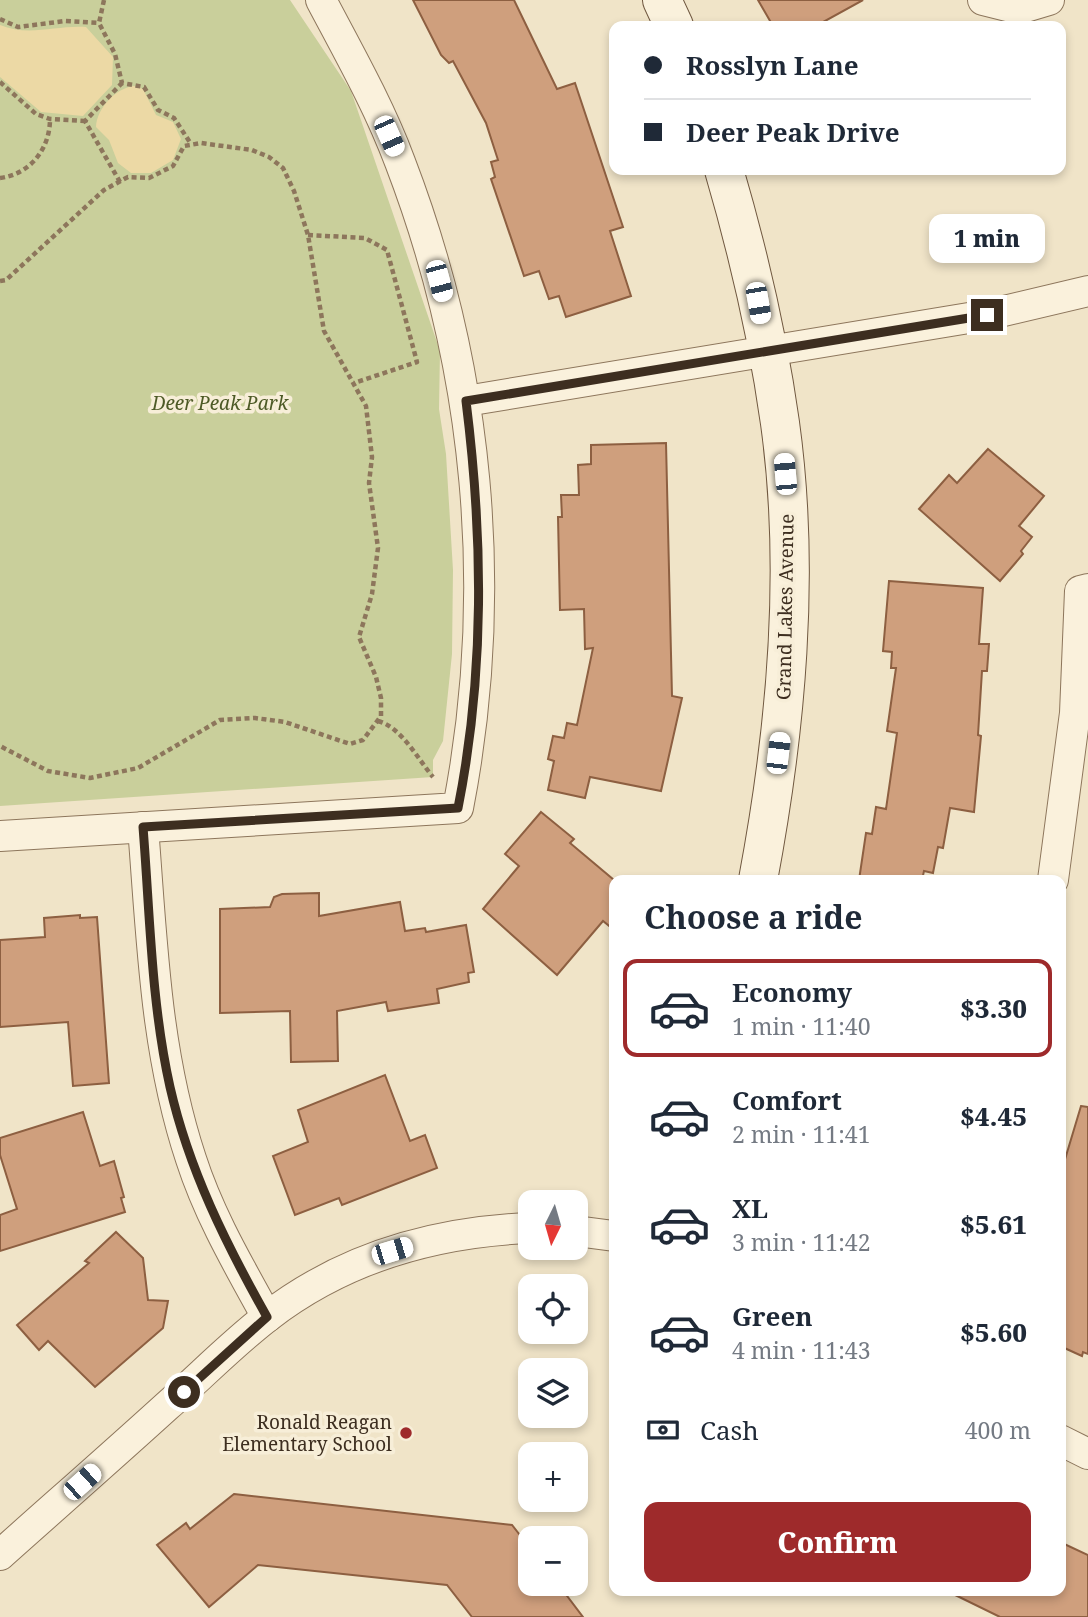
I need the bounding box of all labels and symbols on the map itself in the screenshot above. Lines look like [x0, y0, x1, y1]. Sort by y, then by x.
car [371, 113, 408, 159]
callout: 1 min [929, 214, 1045, 262]
car [424, 258, 455, 304]
car [745, 280, 772, 326]
route end [971, 299, 1003, 331]
park label: Deer Peak Park [151, 390, 290, 416]
car [773, 452, 798, 496]
street label: Grand Lakes Avenue [770, 514, 800, 700]
car [766, 731, 791, 775]
north arrow [518, 1190, 588, 1260]
car [369, 1235, 416, 1267]
route start [168, 1376, 200, 1408]
place label: Ronald Reagan Elementary School [222, 1409, 392, 1457]
marker: Ronald Reagan Elementary School [398, 1425, 414, 1441]
car [60, 1460, 105, 1504]

